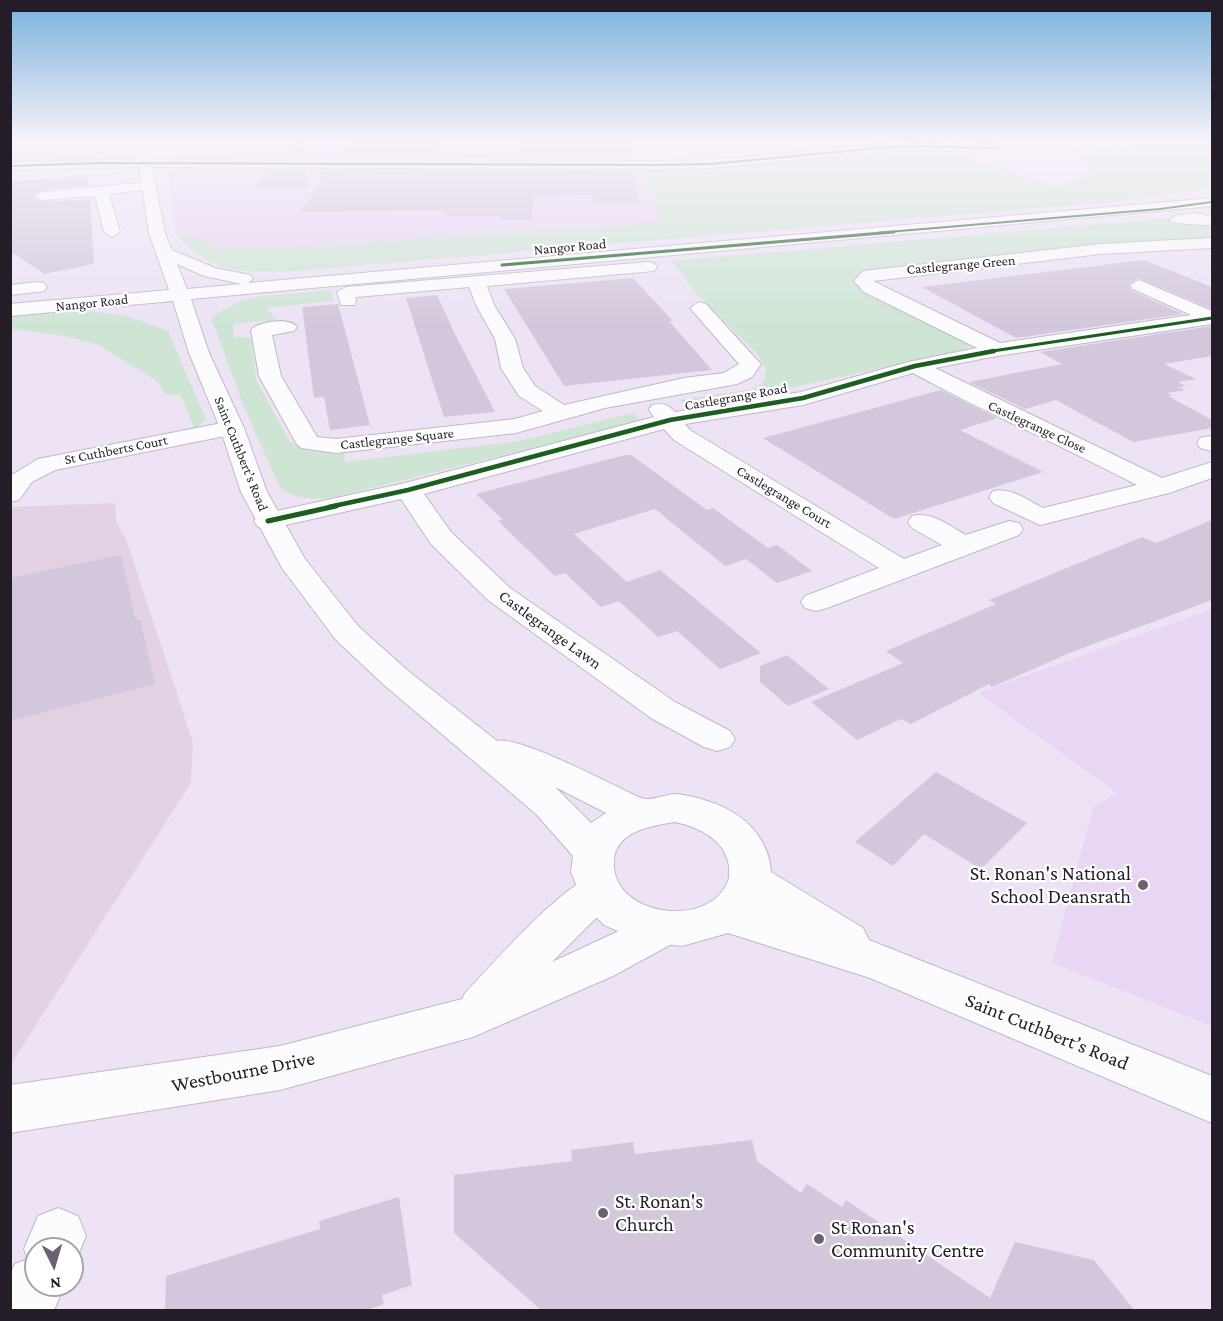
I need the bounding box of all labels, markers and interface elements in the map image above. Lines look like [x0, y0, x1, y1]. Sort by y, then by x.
street label: Nangor Road [533, 235, 607, 259]
street label: Castlegrange Green [906, 252, 1016, 278]
street label: Nangor Road [55, 291, 129, 315]
street label: Castlegrange Road [683, 380, 789, 414]
street label: Saint Cuthbert’s Road [210, 394, 272, 514]
street label: Castlegrange Close [985, 397, 1089, 457]
street label: Castlegrange Square [339, 425, 455, 453]
street label: St Cuthberts Court [63, 432, 169, 468]
street label: Castlegrange Court [733, 462, 835, 532]
street label: Castlegrange Lawn [495, 586, 605, 674]
place label: St. Ronan's National School Deansrath [970, 862, 1131, 909]
marker: St. Ronan's National School Deansrath [1136, 878, 1150, 892]
street label: Saint Cuthbert’s Road [962, 988, 1132, 1076]
street label: Westbourne Drive [169, 1046, 317, 1098]
place label: St. Ronan's Church [615, 1190, 703, 1237]
marker: St. Ronan's Church [596, 1206, 610, 1220]
place label: St Ronan's Community Centre [831, 1216, 984, 1263]
marker: St Ronan's Community Centre [812, 1232, 826, 1246]
north arrow [24, 1237, 84, 1297]
text: N [49, 1274, 62, 1292]

